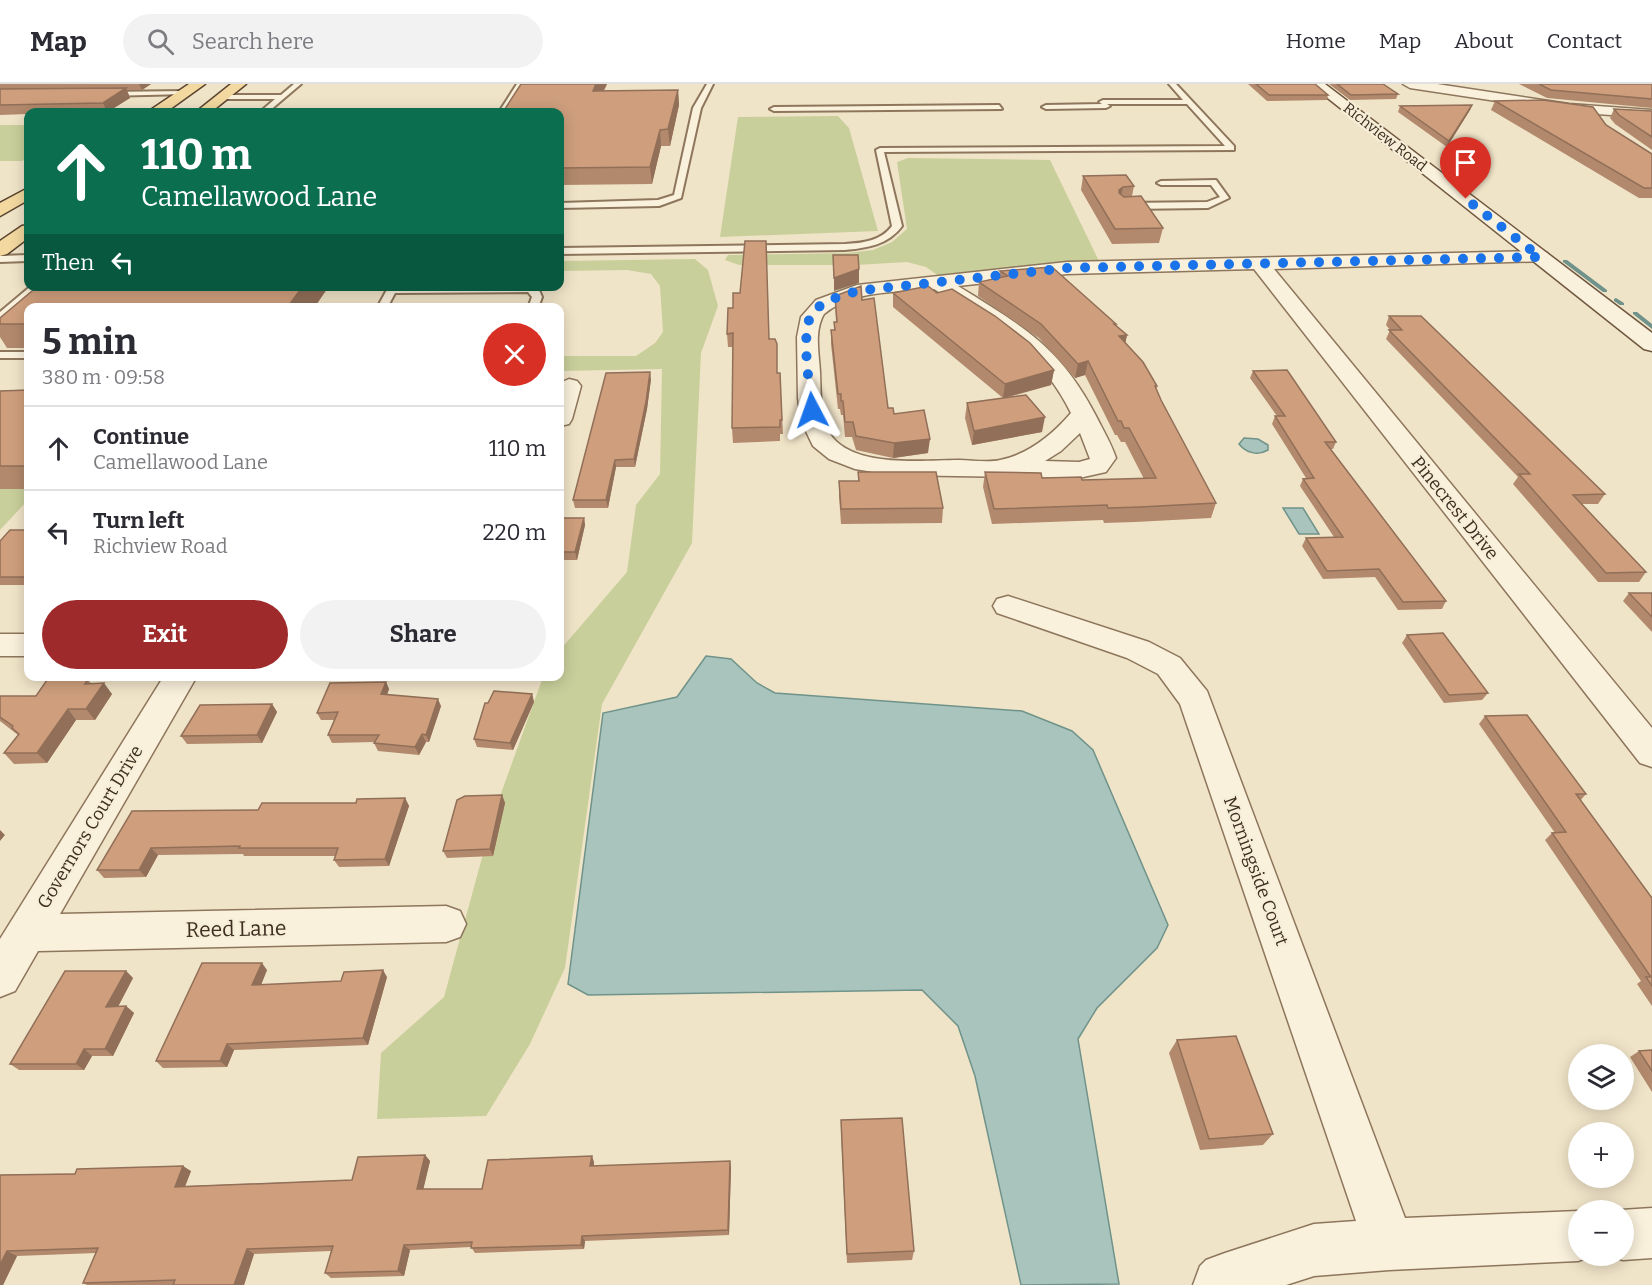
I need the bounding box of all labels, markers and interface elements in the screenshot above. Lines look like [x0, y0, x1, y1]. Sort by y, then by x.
search box [123, 14, 543, 68]
text: Map [30, 25, 87, 58]
icon: search [144, 25, 177, 58]
text: Search here [192, 28, 314, 55]
text: Home [1286, 28, 1346, 54]
text: Map [1379, 28, 1421, 54]
text: About [1454, 28, 1514, 54]
text: Contact [1547, 28, 1622, 54]
street label: Richview Road [1340, 99, 1430, 175]
text: 110 m [141, 130, 252, 180]
icon: ahead [42, 132, 120, 210]
pin [1440, 137, 1491, 199]
icon: arrive [1449, 146, 1482, 179]
text: Camellawood Lane [141, 181, 377, 213]
icon: left [106, 246, 139, 279]
text: Then [42, 249, 94, 276]
text: 5 min [42, 320, 137, 364]
button: close [483, 323, 546, 386]
text: 380 m · 09:58 [42, 365, 165, 389]
position arrow [780, 378, 844, 442]
text: Continue [93, 423, 189, 450]
icon: ahead [42, 432, 75, 465]
text: 110 m [489, 435, 546, 462]
text: Camellawood Lane [93, 450, 268, 474]
street label: Pinecrest Drive [1407, 452, 1503, 564]
text: Turn left [93, 507, 185, 534]
icon: left [42, 516, 75, 549]
text: 220 m [483, 519, 546, 546]
text: Richview Road [93, 534, 228, 558]
button: Exit [42, 600, 288, 669]
button: Share [300, 600, 546, 669]
street label: Governors Court Drive [32, 741, 148, 913]
street label: Morningside Court [1219, 793, 1293, 949]
street label: Reed Lane [185, 915, 287, 943]
map controls [1568, 1044, 1634, 1266]
button: layers [1568, 1044, 1634, 1110]
button: + [1568, 1122, 1634, 1188]
button: − [1568, 1200, 1634, 1266]

